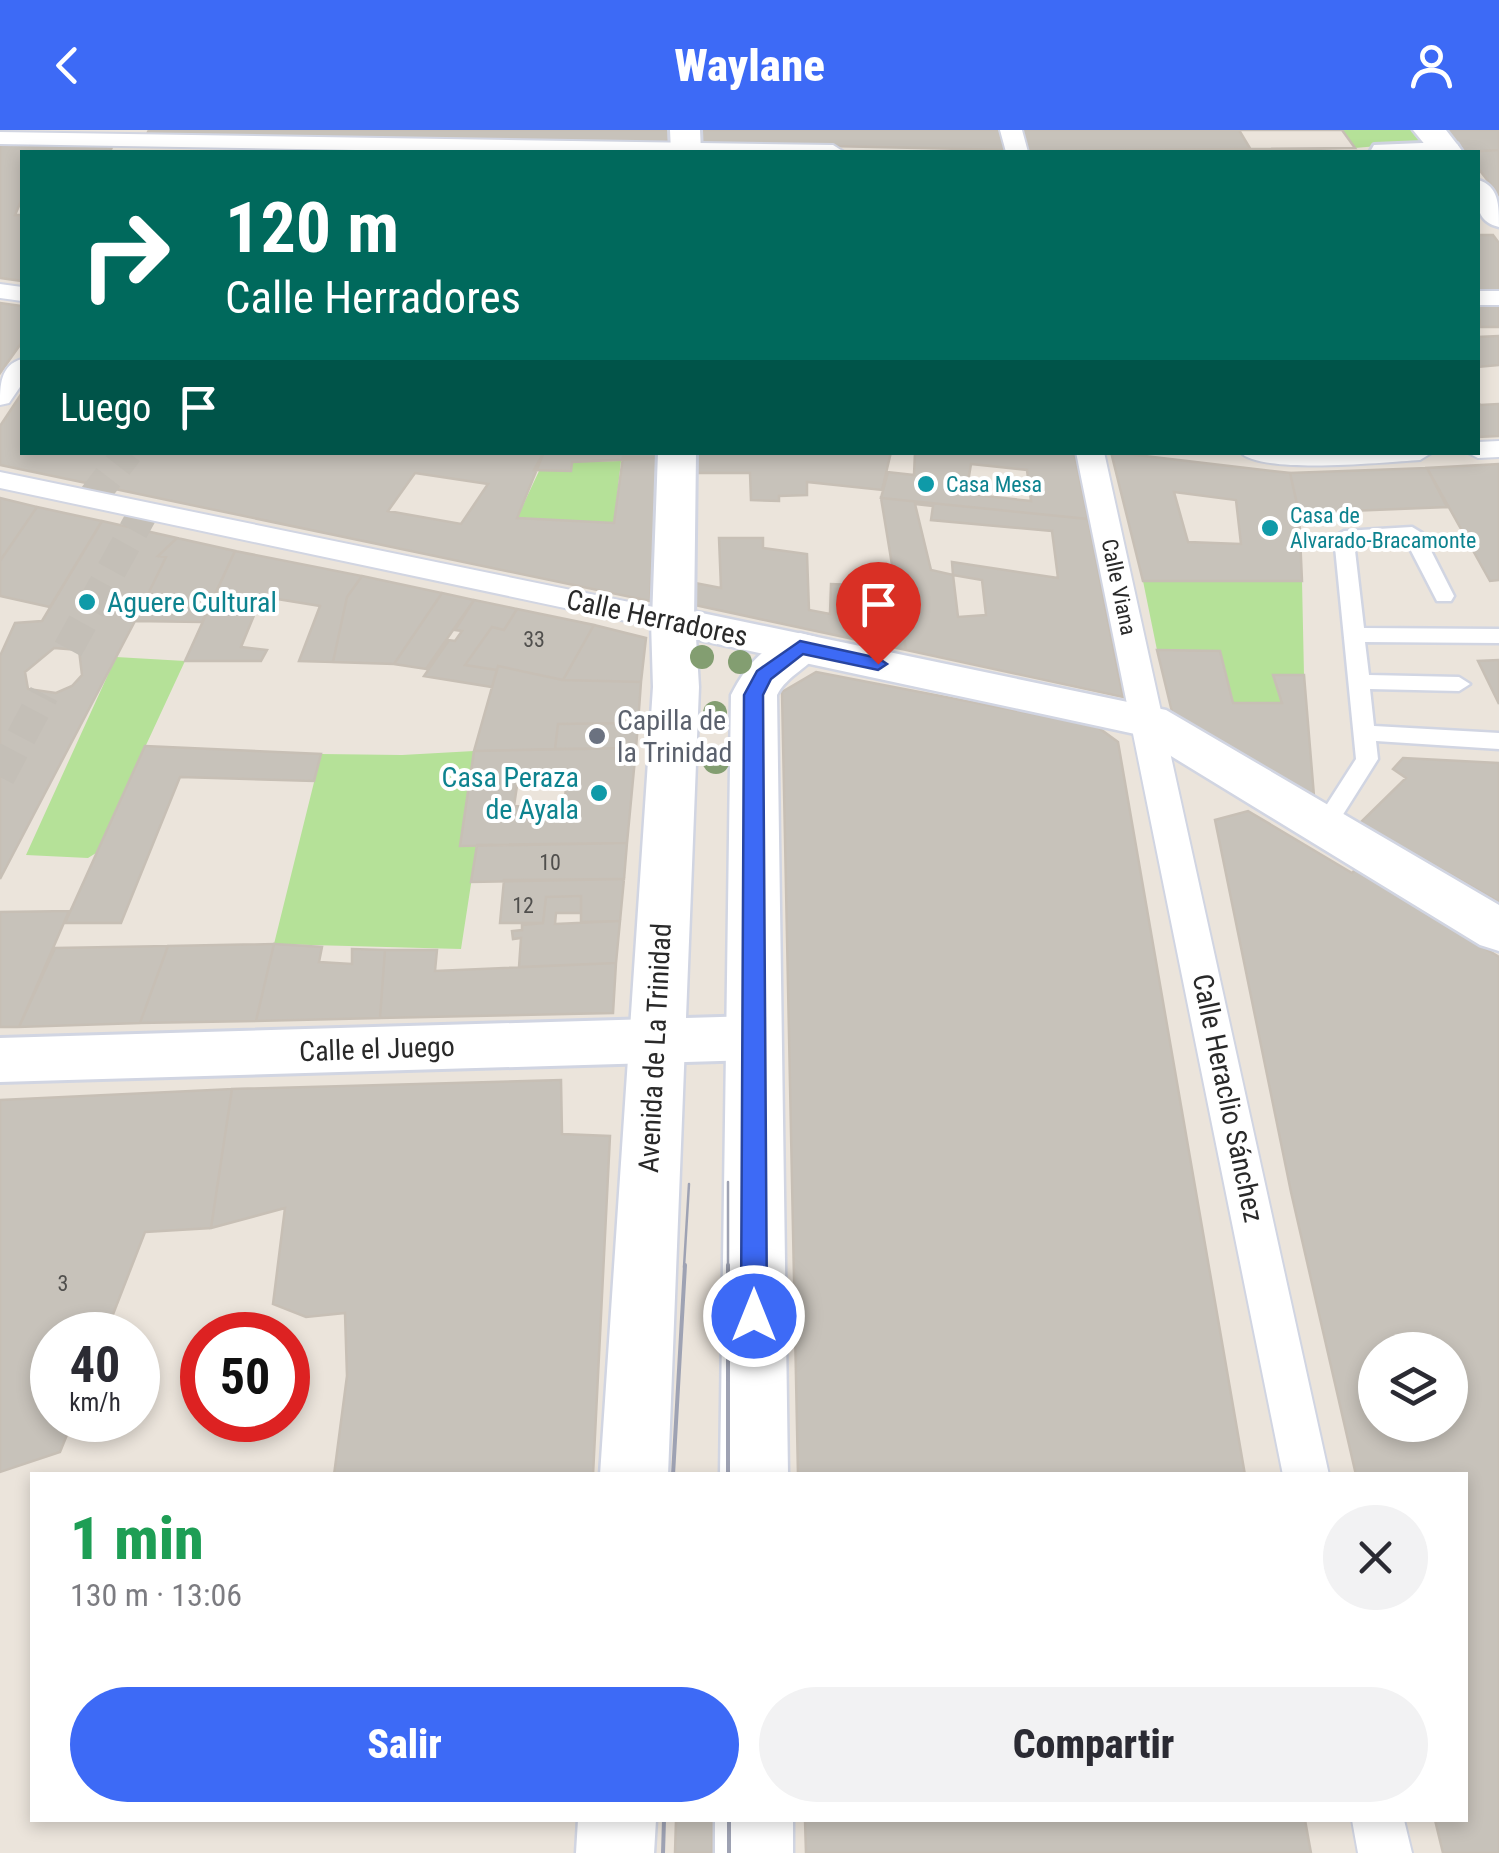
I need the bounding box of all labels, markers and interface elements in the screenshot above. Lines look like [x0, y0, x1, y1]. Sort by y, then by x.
icon: back [40, 38, 95, 93]
icon: person [1404, 38, 1459, 93]
text: Waylane [674, 39, 825, 92]
text: 120 m [225, 187, 399, 269]
icon: right [60, 190, 190, 320]
text: Calle Herradores [225, 271, 521, 324]
icon: arrive [171, 380, 226, 435]
text: Luego [60, 386, 151, 430]
place label: Casa Mesa [946, 472, 1042, 497]
marker: Casa Mesa [915, 473, 937, 495]
place label: Casa de Alvarado-Bracamonte [1290, 503, 1476, 553]
marker: Casa de Alvarado-Bracamonte [1259, 517, 1281, 539]
street label: Calle Viana [1097, 537, 1141, 637]
pin [836, 562, 921, 665]
icon: arrive [851, 577, 906, 632]
street label: Calle Herradores [563, 583, 751, 653]
place label: Aguere Cultural [107, 586, 277, 619]
marker: Aguere Cultural [76, 591, 98, 613]
house number: 33 [523, 627, 545, 652]
place label: Capilla de la Trinidad [617, 704, 732, 769]
marker: Capilla de la Trinidad [586, 725, 608, 747]
place label: Casa Peraza de Ayala [442, 761, 579, 826]
marker: Casa Peraza de Ayala [588, 782, 610, 804]
house number: 10 [539, 850, 561, 875]
house number: 12 [512, 893, 534, 918]
street label: Avenida de La Trinidad [632, 922, 678, 1174]
street label: Calle Heraclio Sánchez [1186, 971, 1270, 1225]
street label: Calle el Juego [299, 1030, 455, 1068]
position arrow [702, 1264, 806, 1368]
house number: 3 [58, 1271, 68, 1296]
speed limit sign: 50 [180, 1312, 310, 1442]
map controls [1358, 1332, 1468, 1442]
button: layers [1358, 1332, 1468, 1442]
text: 40 [70, 1336, 120, 1394]
text: km/h [69, 1388, 121, 1417]
text: 1 min [70, 1503, 204, 1574]
button: close [1323, 1505, 1428, 1610]
text: 130 m · 13:06 [70, 1576, 242, 1614]
button: Salir [70, 1687, 739, 1802]
button: Compartir [759, 1687, 1428, 1802]

